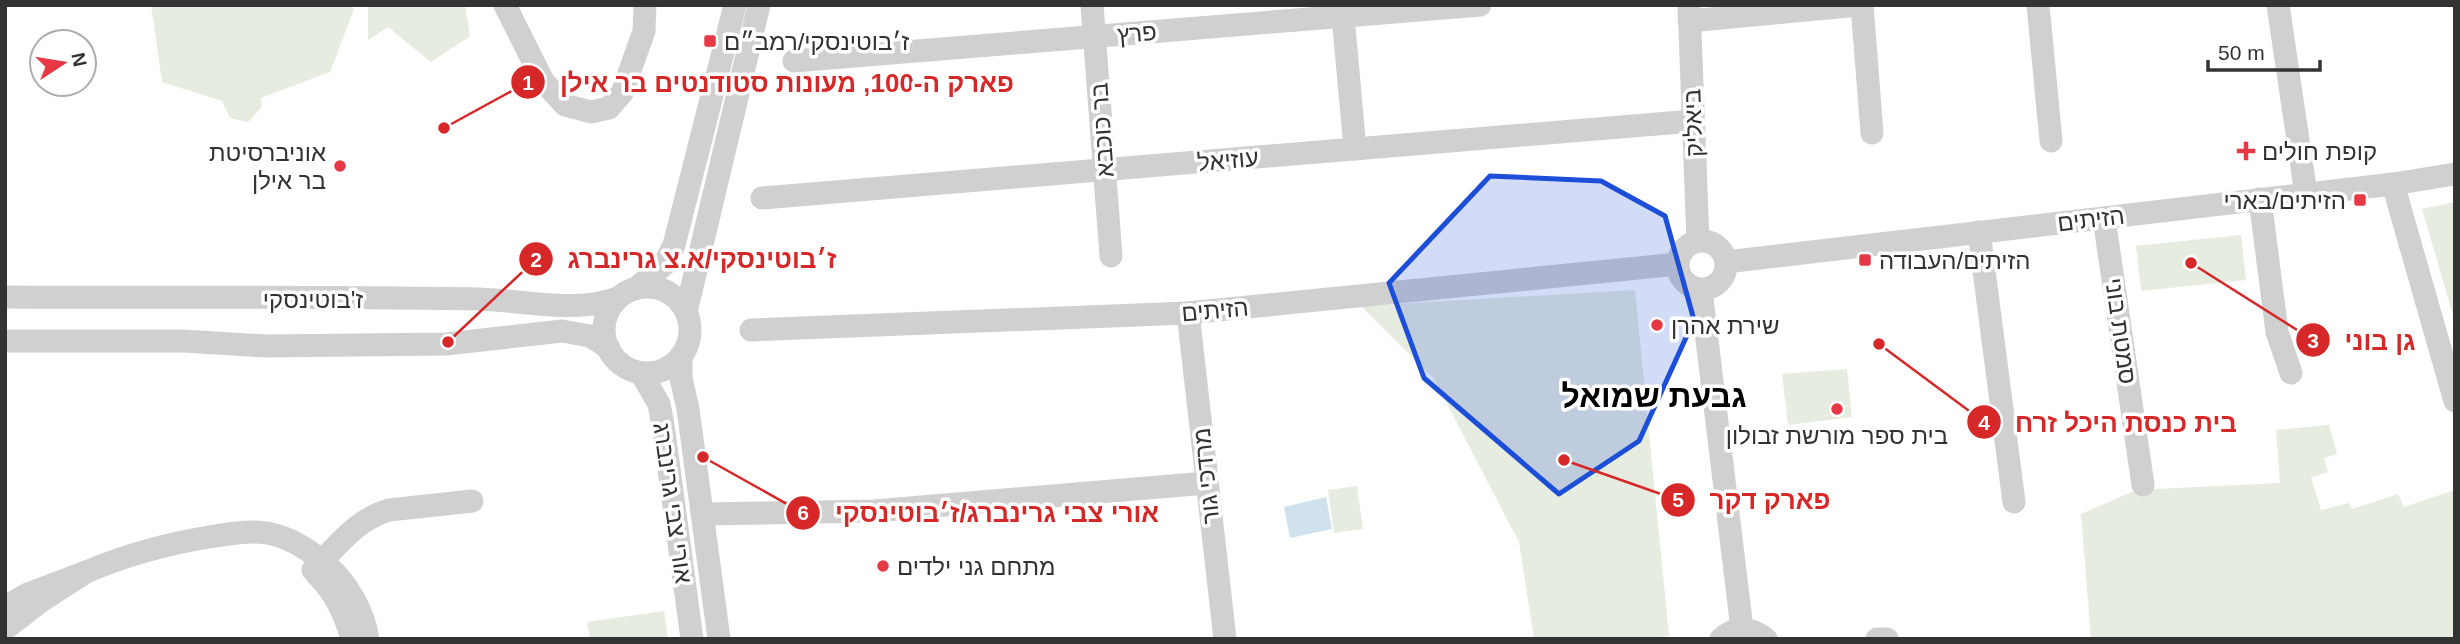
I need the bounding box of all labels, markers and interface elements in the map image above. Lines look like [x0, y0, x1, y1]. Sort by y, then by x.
street label: פרץ [1116, 18, 1158, 48]
north arrow [28, 28, 98, 98]
place label: ז׳בוטינסקי/רמב״ם [724, 28, 910, 55]
scale bar [2208, 28, 2320, 72]
marker: ז׳בוטינסקי/רמב״ם [702, 33, 718, 49]
text: 50 m [2218, 41, 2265, 64]
text: N [67, 51, 91, 68]
callout: פארק ה-100, מעונות סטודנטים בר אילן [511, 59, 1028, 106]
text: פארק ה-100, מעונות סטודנטים בר אילן [560, 68, 1014, 98]
text: 1 [522, 71, 534, 94]
street label: בר כוכבא [1085, 82, 1119, 178]
street label: ביאליק [1678, 88, 1708, 158]
place label: קופת חולים [2262, 138, 2377, 165]
place label: אוניברסיטת בר אילן [209, 139, 326, 194]
marker: קופת חולים [2236, 141, 2256, 161]
street label: עוזיאל [1196, 144, 1260, 176]
marker: אוניברסיטת בר אילן [332, 158, 348, 174]
place label: הזיתים/בארי [2224, 187, 2346, 214]
marker: הזיתים/בארי [2352, 192, 2368, 208]
street label: הזיתים [2056, 201, 2126, 237]
callout: ז׳בוטינסקי/א.צ גרינברג [518, 236, 850, 283]
text: ז׳בוטינסקי/א.צ גרינברג [568, 244, 837, 274]
place label: הזיתים/העבודה [1879, 247, 2031, 274]
text: 2 [530, 248, 542, 271]
marker: הזיתים/העבודה [1857, 252, 1873, 268]
street label: סמטת בוני [2100, 276, 2142, 386]
street label: ז'בוטינסקי [263, 286, 363, 313]
street label: הזיתים [1180, 294, 1250, 326]
place label: שירת אהרן [1671, 312, 1779, 339]
marker: שירת אהרן [1649, 317, 1665, 333]
callout: גן בוני [2295, 317, 2430, 364]
text: גן בוני [2344, 326, 2416, 356]
text: 3 [2307, 329, 2319, 352]
district label: גבעת שמואל [1562, 378, 1746, 414]
callout: בית כנסת היכל זרח [1966, 399, 2251, 446]
marker: בית ספר מורשת זבולון [1829, 401, 1845, 417]
text: בית כנסת היכל זרח [2015, 408, 2237, 438]
text: 4 [1978, 411, 1990, 434]
street label: אורי צבי גרינברג [648, 421, 698, 585]
place label: בית ספר מורשת זבולון [1726, 422, 1948, 449]
street label: מרדכי גור [1188, 427, 1224, 525]
callout: פארק דקר [1660, 476, 1844, 523]
text: פארק דקר [1710, 485, 1831, 515]
text: 5 [1672, 488, 1684, 511]
callout: אורי צבי גרינברג/ז׳בוטינסקי [786, 489, 1173, 536]
text: אורי צבי גרינברג/ז׳בוטינסקי [835, 498, 1159, 528]
text: 6 [797, 501, 809, 524]
place label: מתחם גני ילדים [897, 553, 1055, 580]
marker: מתחם גני ילדים [875, 558, 891, 574]

